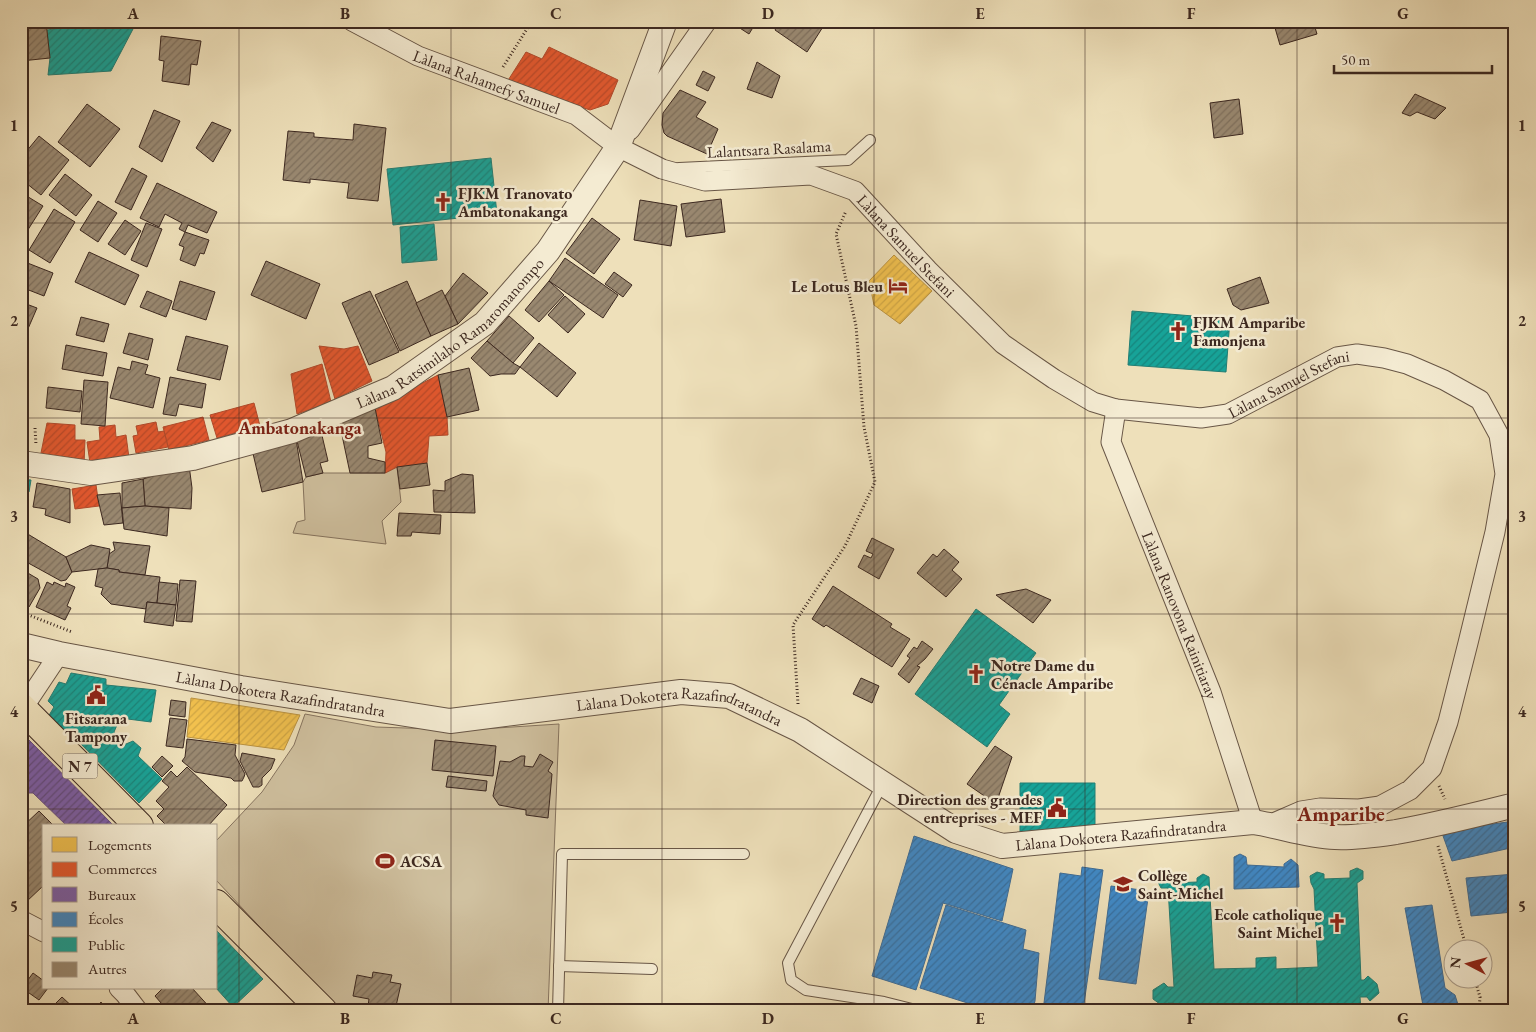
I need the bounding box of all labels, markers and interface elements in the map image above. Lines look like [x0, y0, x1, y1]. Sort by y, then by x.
text: A [126, 3, 139, 24]
text: B [340, 3, 350, 24]
text: C [550, 3, 562, 24]
text: D [762, 3, 774, 24]
text: E [975, 3, 985, 24]
text: F [1187, 3, 1196, 24]
text: G [1397, 3, 1409, 24]
scale bar [1334, 42, 1491, 74]
street label: Làlana Rahamefy Samuel [410, 45, 563, 119]
text: 50 m [1341, 50, 1370, 69]
text: 1 [10, 115, 18, 136]
text: 1 [1518, 115, 1526, 136]
street label: Lalantsara Rasalama [706, 135, 832, 163]
place label: FJKM Tranovato Ambatonakanga [457, 183, 572, 222]
street label: Làlana Samuel Stefani [853, 190, 960, 302]
church icon: FJKM Tranovato Ambatonakanga [432, 191, 454, 213]
street label: Làlana Ratsimilaho Ramaromanompo [353, 253, 548, 413]
hotel icon: Le Lotus Bleu [887, 275, 909, 297]
place label: Le Lotus Bleu [791, 276, 883, 297]
text: 2 [10, 310, 19, 331]
text: 2 [1518, 310, 1527, 331]
place label: FJKM Amparibe Famonjena [1193, 312, 1306, 351]
church icon: FJKM Amparibe Famonjena [1167, 320, 1189, 342]
street label: Làlana Samuel Stefani [1224, 345, 1351, 423]
district label: Ambatonakanga [237, 416, 362, 439]
text: 3 [10, 506, 18, 527]
text: 3 [1518, 506, 1526, 527]
street label: Làlana Ranovona Rainitiaray [1137, 528, 1223, 703]
place label: Notre Dame du Cénacle Amparibe [991, 655, 1114, 694]
church icon: Notre Dame du Cénacle Amparibe [965, 663, 987, 685]
street label: Làlana Dokotera Razafindratandra [174, 666, 387, 721]
street label: Làlana Dokotera Razafindratandra [575, 682, 786, 731]
public building icon: Fitsarana Tampony [85, 684, 107, 706]
text: 4 [10, 701, 19, 722]
text: 4 [1518, 701, 1527, 722]
place label: Fitsarana Tampony [65, 708, 128, 747]
road number: N 7 [62, 754, 98, 778]
place label: Direction des grandes entreprises - MEF [897, 789, 1042, 828]
public building icon: Direction des grandes entreprises - MEF [1046, 797, 1068, 819]
district label: Amparibe [1296, 800, 1385, 827]
street label: Làlana Dokotera Razafindratandra [1014, 814, 1228, 855]
legend [42, 824, 218, 990]
text: Logements [88, 835, 152, 854]
sports icon: ACSA [374, 850, 396, 872]
place label: ACSA [399, 851, 442, 872]
text: Commerces [88, 859, 157, 878]
place label: Collège Saint-Michel [1138, 865, 1224, 904]
school or university icon: Collège Saint-Michel [1112, 873, 1134, 895]
text: Bureaux [88, 885, 136, 904]
text: 5 [10, 896, 18, 917]
text: 5 [1518, 896, 1526, 917]
place label: Ecole catholique Saint Michel [1214, 904, 1322, 943]
text: Écoles [88, 909, 124, 928]
church icon: Ecole catholique Saint Michel [1326, 912, 1348, 934]
text: Public [88, 935, 125, 954]
north arrow [1444, 940, 1494, 990]
text: N [1446, 955, 1465, 969]
text: Autres [87, 959, 127, 978]
text: A [126, 1008, 139, 1029]
text: B [340, 1008, 350, 1029]
text: C [550, 1008, 562, 1029]
text: D [762, 1008, 774, 1029]
text: E [975, 1008, 985, 1029]
text: F [1187, 1008, 1196, 1029]
text: G [1397, 1008, 1409, 1029]

